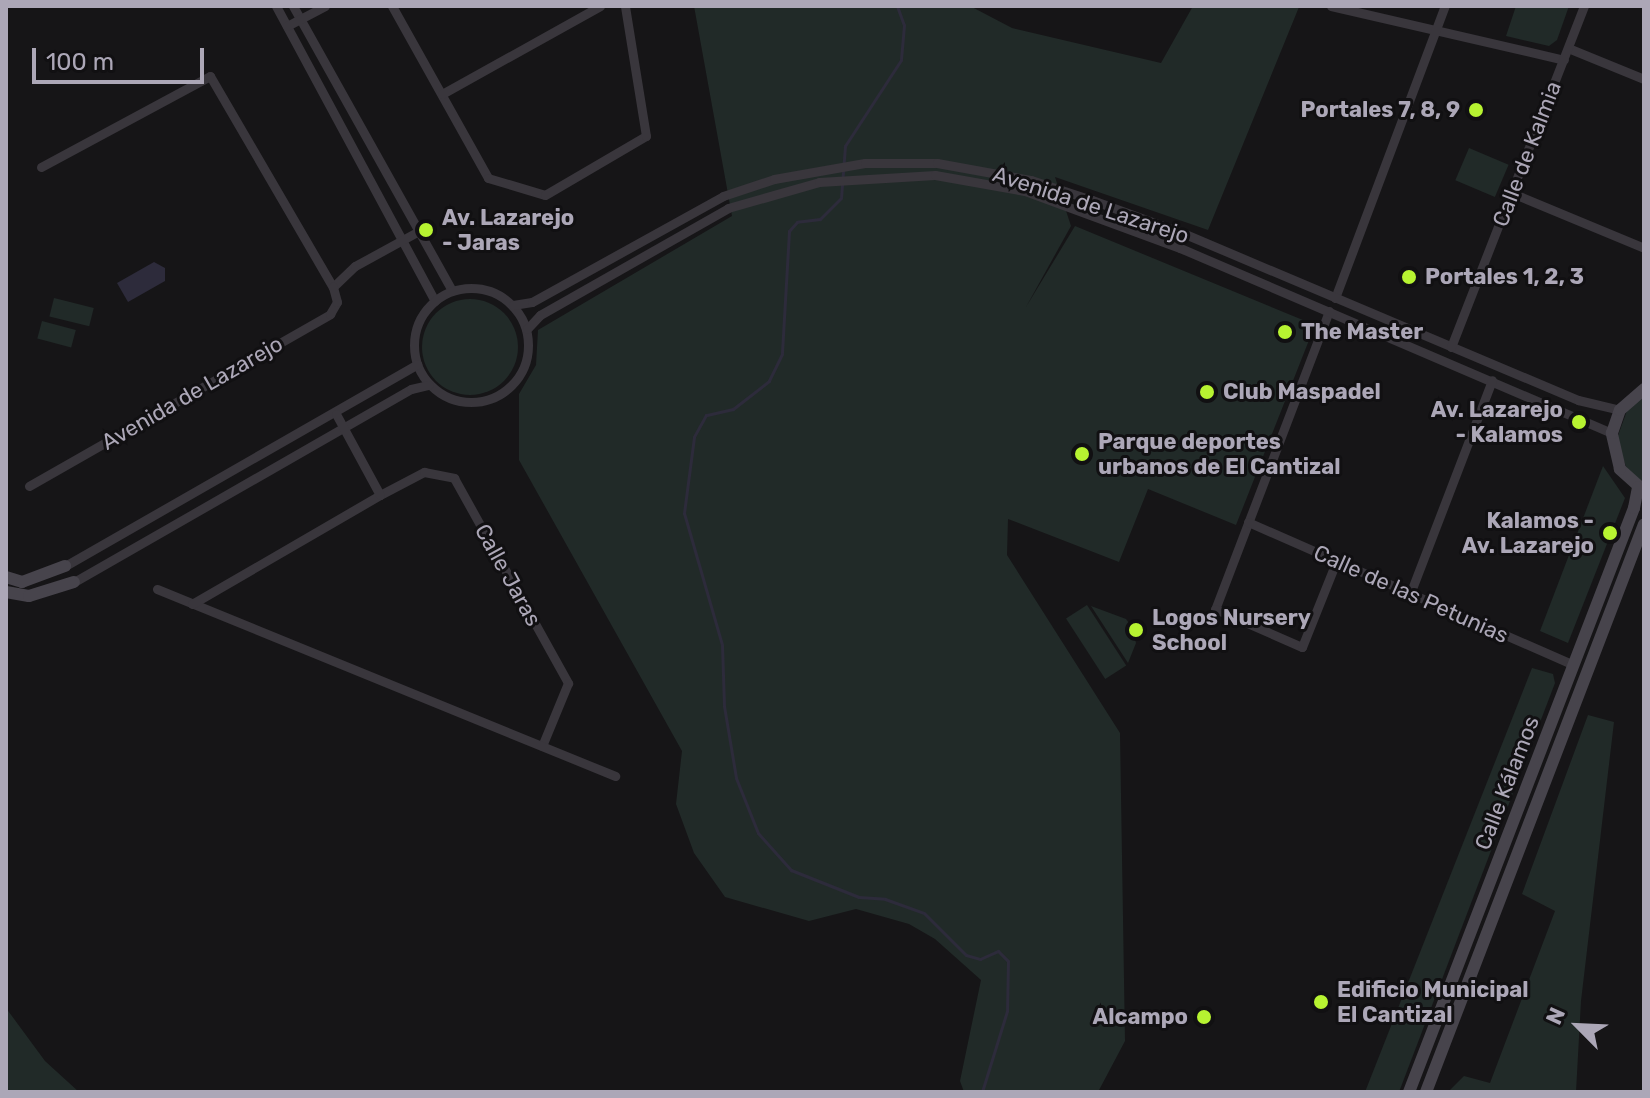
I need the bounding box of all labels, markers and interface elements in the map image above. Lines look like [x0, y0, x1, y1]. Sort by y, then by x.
scale bar [36, 32, 208, 82]
text: 100 m [46, 48, 114, 76]
street label: Calle de Kalmia [1487, 78, 1567, 230]
place label: Portales 7, 8, 9 [1301, 97, 1460, 123]
marker: Portales 7, 8, 9 [1467, 101, 1485, 119]
street label: Avenida de Lazarejo [990, 161, 1192, 249]
place label: Av. Lazarejo - Jaras [442, 204, 574, 256]
marker: Av. Lazarejo - Jaras [417, 221, 435, 239]
place label: Portales 1, 2, 3 [1425, 264, 1584, 290]
marker: Portales 1, 2, 3 [1400, 268, 1418, 286]
place label: The Master [1301, 319, 1423, 345]
marker: The Master [1276, 323, 1294, 341]
street label: Avenida de Lazarejo [97, 330, 287, 456]
place label: Club Maspadel [1223, 379, 1381, 405]
marker: Club Maspadel [1198, 383, 1216, 401]
place label: Av. Lazarejo - Kalamos [1431, 396, 1563, 448]
marker: Av. Lazarejo - Kalamos [1570, 413, 1588, 431]
place label: Parque deportes urbanos de El Cantizal [1098, 428, 1341, 480]
marker: Parque deportes urbanos de El Cantizal [1073, 445, 1091, 463]
place label: Kalamos - Av. Lazarejo [1462, 507, 1594, 558]
street label: Calle Jaras [469, 519, 547, 631]
marker: Kalamos - Av. Lazarejo [1601, 524, 1619, 542]
street label: Calle de las Petunias [1310, 539, 1512, 649]
place label: Logos Nursery School [1152, 604, 1311, 656]
marker: Logos Nursery School [1127, 621, 1145, 639]
street label: Calle Kálamos [1469, 712, 1545, 854]
place label: Edificio Municipal El Cantizal [1337, 976, 1529, 1028]
north arrow [1538, 986, 1618, 1066]
marker: Edificio Municipal El Cantizal [1312, 993, 1330, 1011]
text: N [1540, 1003, 1571, 1029]
place label: Alcampo [1093, 1004, 1188, 1030]
marker: Alcampo [1195, 1008, 1213, 1026]

